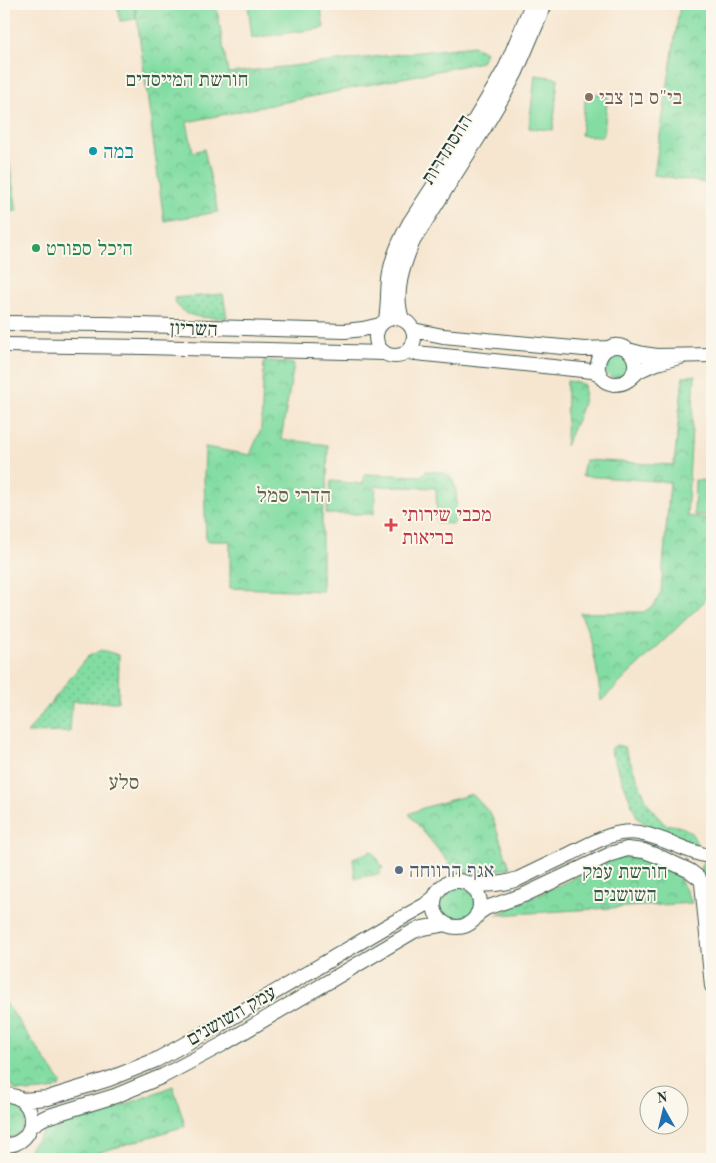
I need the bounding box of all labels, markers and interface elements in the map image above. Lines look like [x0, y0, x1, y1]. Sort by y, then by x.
park label: חורשת המייסדים [126, 71, 248, 91]
place label: בי"ס בן צבי [599, 89, 682, 109]
marker: בי"ס בן צבי [583, 91, 595, 103]
street label: ההסתדרות [419, 112, 477, 188]
place label: במה [103, 143, 134, 163]
marker: במה [87, 145, 99, 157]
place label: היכל ספורט [46, 238, 133, 260]
marker: היכל ספורט [30, 242, 42, 254]
street label: השריון [170, 319, 218, 341]
district label: הדרי סמל [257, 485, 331, 507]
place label: מכבי שירותי בריאות [402, 506, 492, 549]
marker: מכבי שירותי בריאות [384, 518, 398, 532]
district label: סלע [109, 772, 139, 794]
place label: אגף הרווחה [409, 862, 494, 882]
park label: חורשת עמק השושנים [582, 863, 668, 906]
marker: אגף הרווחה [393, 864, 405, 876]
street label: עמק השושנים [184, 983, 280, 1050]
north arrow [638, 1086, 688, 1136]
text: N [656, 1090, 669, 1106]

